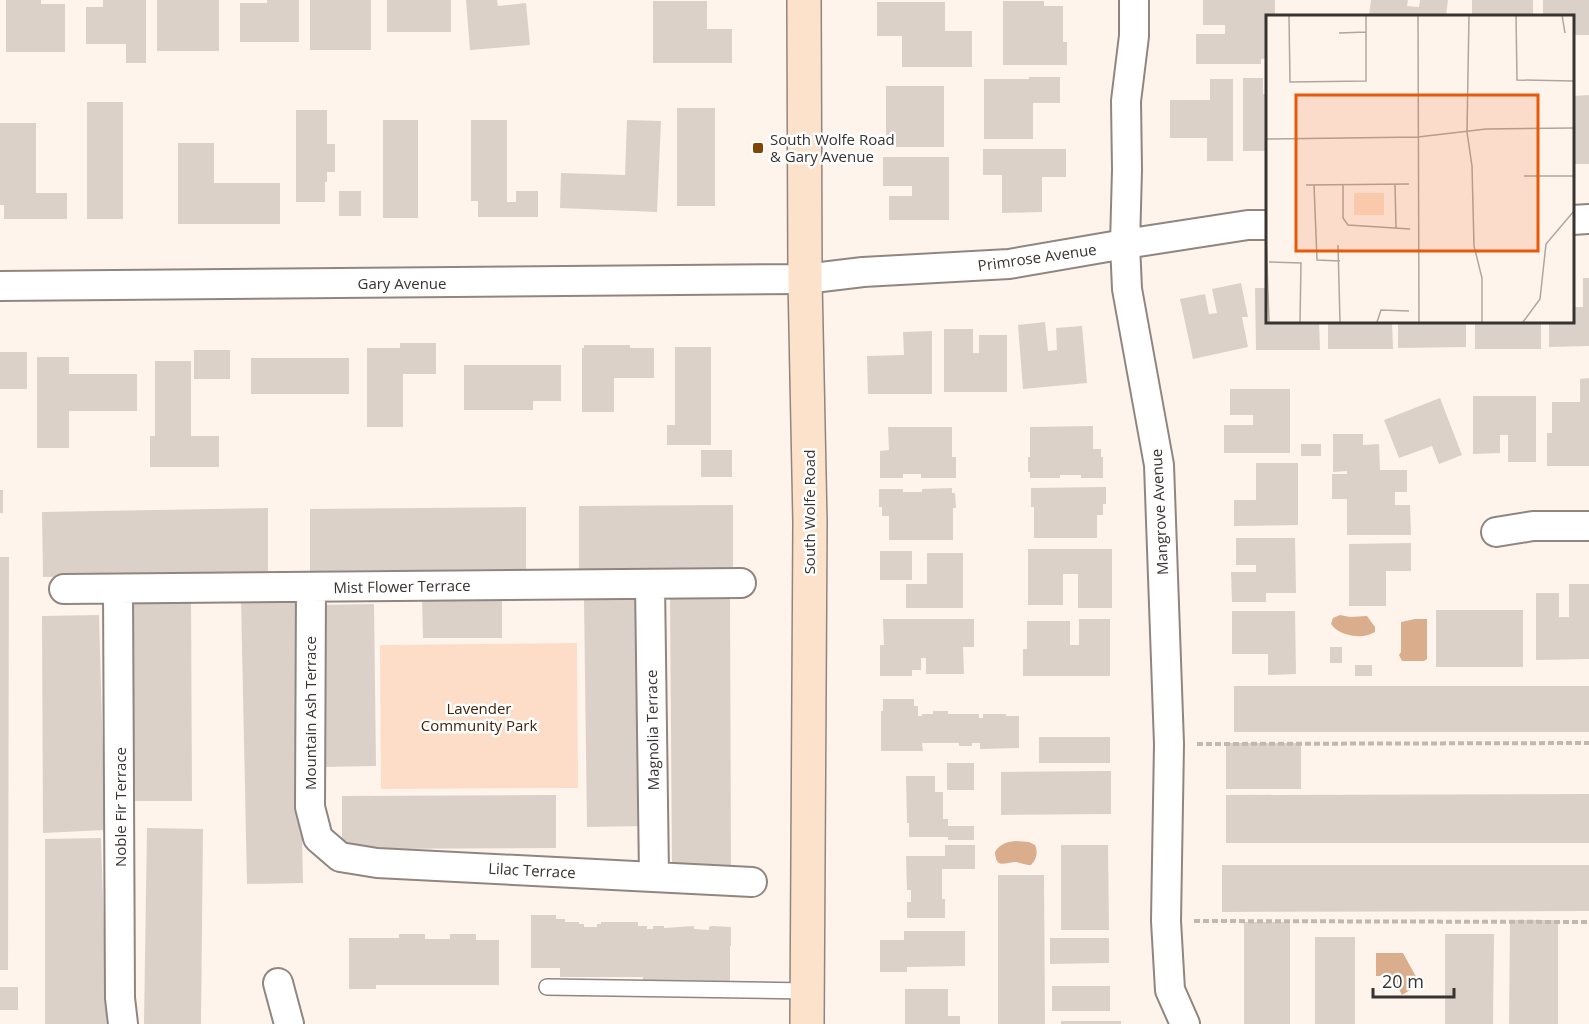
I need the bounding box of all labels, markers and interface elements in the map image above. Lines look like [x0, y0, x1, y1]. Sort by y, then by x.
inset map [1266, 15, 1574, 322]
place label: South Wolfe Road & Gary Avenue [770, 129, 895, 166]
marker: South Wolfe Road & Gary Avenue [751, 141, 765, 155]
street label: Primrose Avenue [976, 239, 1098, 275]
street label: Gary Avenue [357, 273, 447, 293]
street label: Mangrove Avenue [1146, 448, 1172, 576]
street label: South Wolfe Road [799, 450, 819, 574]
street label: Mist Flower Terrace [333, 575, 471, 597]
street label: Mountain Ash Terrace [300, 636, 320, 790]
street label: Magnolia Terrace [641, 669, 663, 791]
park label: Lavender Community Park [421, 698, 537, 735]
street label: Noble Fir Terrace [110, 747, 130, 867]
street label: Lilac Terrace [488, 858, 576, 882]
scale bar [1373, 961, 1454, 999]
text: 20 m [1382, 969, 1424, 993]

